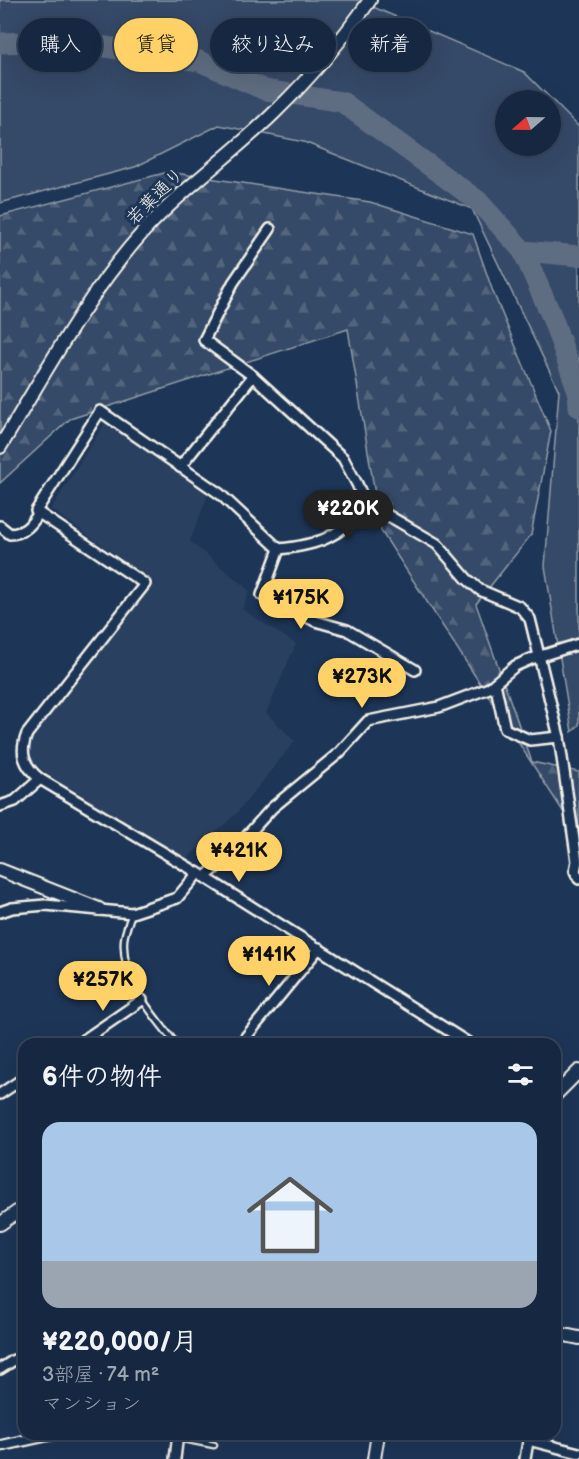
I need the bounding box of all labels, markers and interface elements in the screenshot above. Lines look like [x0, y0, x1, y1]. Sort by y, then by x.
chip: 購入 [18, 18, 102, 72]
chip: 賃貸 [114, 18, 198, 72]
chip: 絞り込み [210, 18, 336, 72]
chip: 新着 [348, 18, 432, 72]
north arrow [495, 90, 561, 156]
map controls [495, 90, 561, 156]
street label: 若葉通り [122, 163, 188, 229]
pin: ¥220K [306, 490, 390, 541]
text: ¥220K [317, 497, 379, 521]
pin: ¥175K [259, 579, 343, 630]
text: ¥175K [273, 586, 329, 610]
pin: ¥273K [320, 658, 404, 709]
text: ¥273K [332, 665, 392, 689]
pin: ¥421K [197, 832, 281, 883]
text: ¥421K [210, 839, 268, 863]
pin: ¥141K [227, 936, 311, 987]
text: ¥141K [242, 943, 296, 967]
pin: ¥257K [61, 961, 145, 1012]
text: ¥257K [73, 968, 133, 992]
icon: filters [504, 1058, 537, 1091]
text: 6件の物件 [42, 1062, 162, 1093]
icon: home [236, 1161, 344, 1269]
text: ¥220,000/月 [42, 1327, 198, 1358]
text: 3部屋 · 74 m² [42, 1363, 159, 1387]
text: マンション [42, 1392, 141, 1416]

